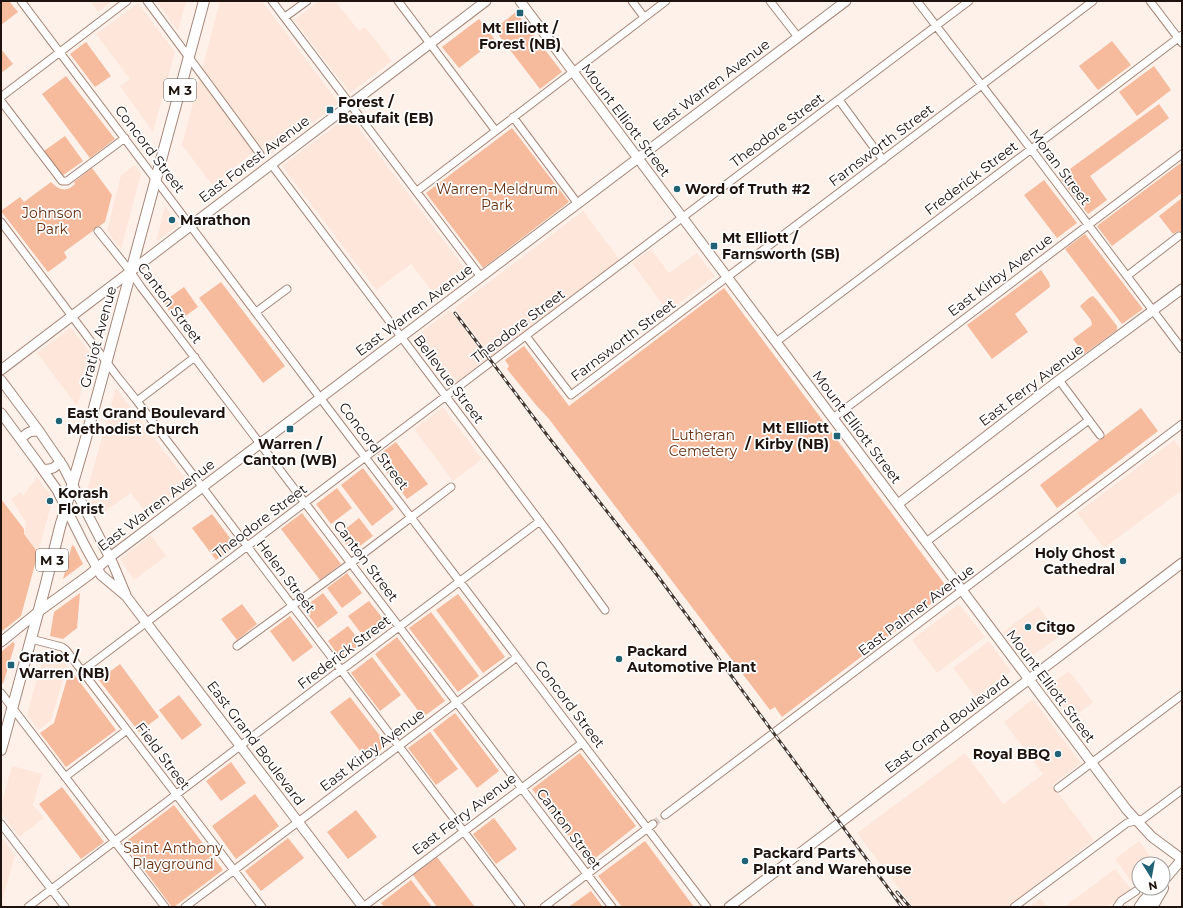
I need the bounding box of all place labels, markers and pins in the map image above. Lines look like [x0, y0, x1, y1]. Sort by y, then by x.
marker: Mt Elliott / Forest (NB) [515, 8, 525, 18]
place label: Mt Elliott / Forest (NB) [479, 19, 561, 53]
place label: Forest / Beaufait (EB) [338, 93, 434, 127]
marker: Forest / Beaufait (EB) [325, 105, 335, 115]
place label: Word of Truth #2 [685, 180, 810, 198]
marker: Word of Truth #2 [672, 184, 682, 194]
place label: Marathon [180, 211, 251, 229]
marker: Marathon [167, 215, 177, 225]
place label: Mt Elliott / Farnsworth (SB) [722, 229, 840, 263]
marker: Mt Elliott / Farnsworth (SB) [709, 241, 719, 251]
place label: East Grand Boulevard Methodist Church [67, 404, 225, 438]
marker: East Grand Boulevard Methodist Church [54, 416, 64, 426]
place label: Mt Elliott / Kirby (NB) [744, 419, 829, 453]
marker: Warren / Canton (WB) [285, 424, 295, 434]
marker: Mt Elliott / Kirby (NB) [832, 431, 842, 441]
place label: Warren / Canton (WB) [243, 435, 337, 469]
place label: Korash Florist [58, 484, 108, 518]
marker: Korash Florist [45, 496, 55, 506]
place label: Holy Ghost Cathedral [1035, 544, 1115, 578]
marker: Holy Ghost Cathedral [1118, 556, 1128, 566]
place label: Citgo [1036, 618, 1075, 636]
marker: Citgo [1023, 622, 1033, 632]
place label: Packard Automotive Plant [626, 642, 756, 676]
place label: Gratiot / Warren (NB) [19, 648, 110, 682]
marker: Packard Automotive Plant [614, 654, 624, 664]
marker: Gratiot / Warren (NB) [6, 660, 16, 670]
place label: Royal BBQ [973, 745, 1050, 763]
marker: Royal BBQ [1053, 749, 1063, 759]
place label: Packard Parts Plant and Warehouse [753, 844, 912, 878]
marker: Packard Parts Plant and Warehouse [740, 856, 750, 866]

